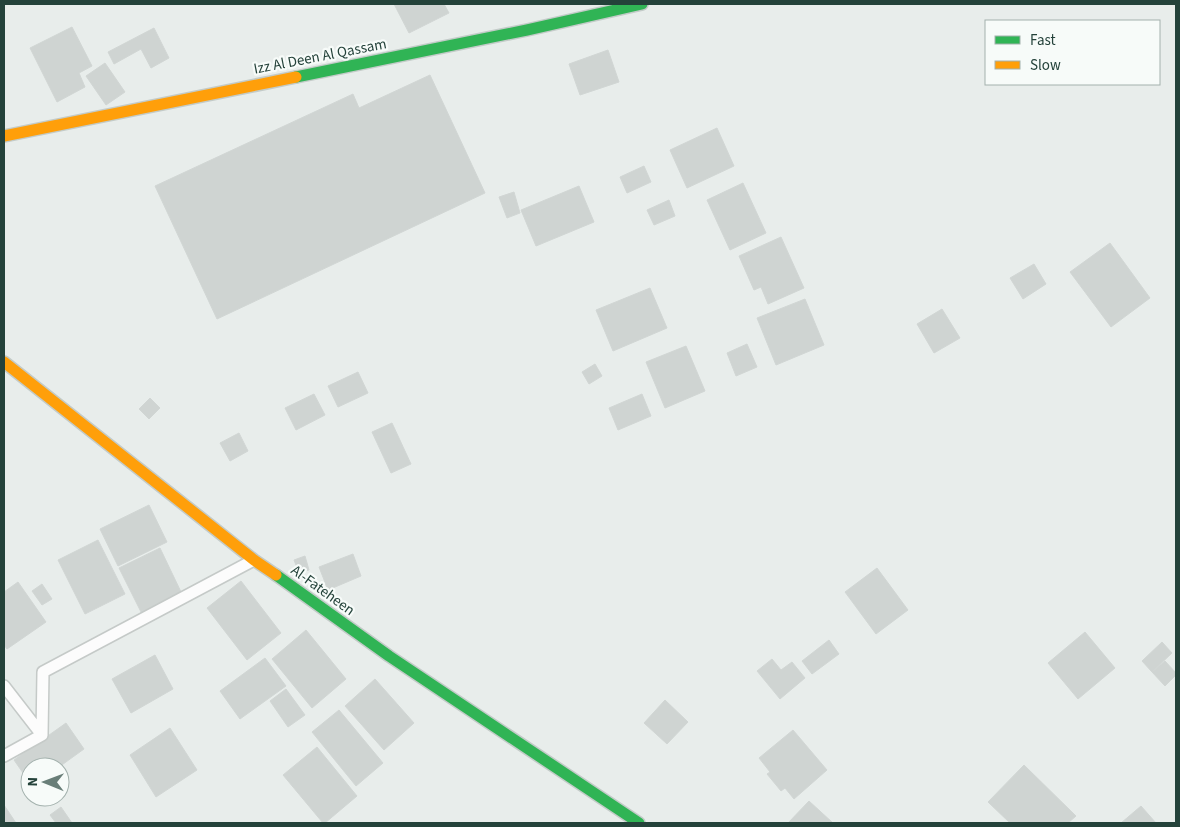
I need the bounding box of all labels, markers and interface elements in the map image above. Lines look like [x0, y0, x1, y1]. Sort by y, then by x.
legend [985, 20, 1160, 85]
text: Fast [1030, 30, 1056, 51]
street label: Izz Al Deen Al Qassam [252, 33, 388, 80]
text: Slow [1030, 55, 1061, 76]
street label: Al-Fateheen [286, 560, 359, 621]
north arrow [20, 757, 70, 807]
text: N [23, 777, 43, 787]

